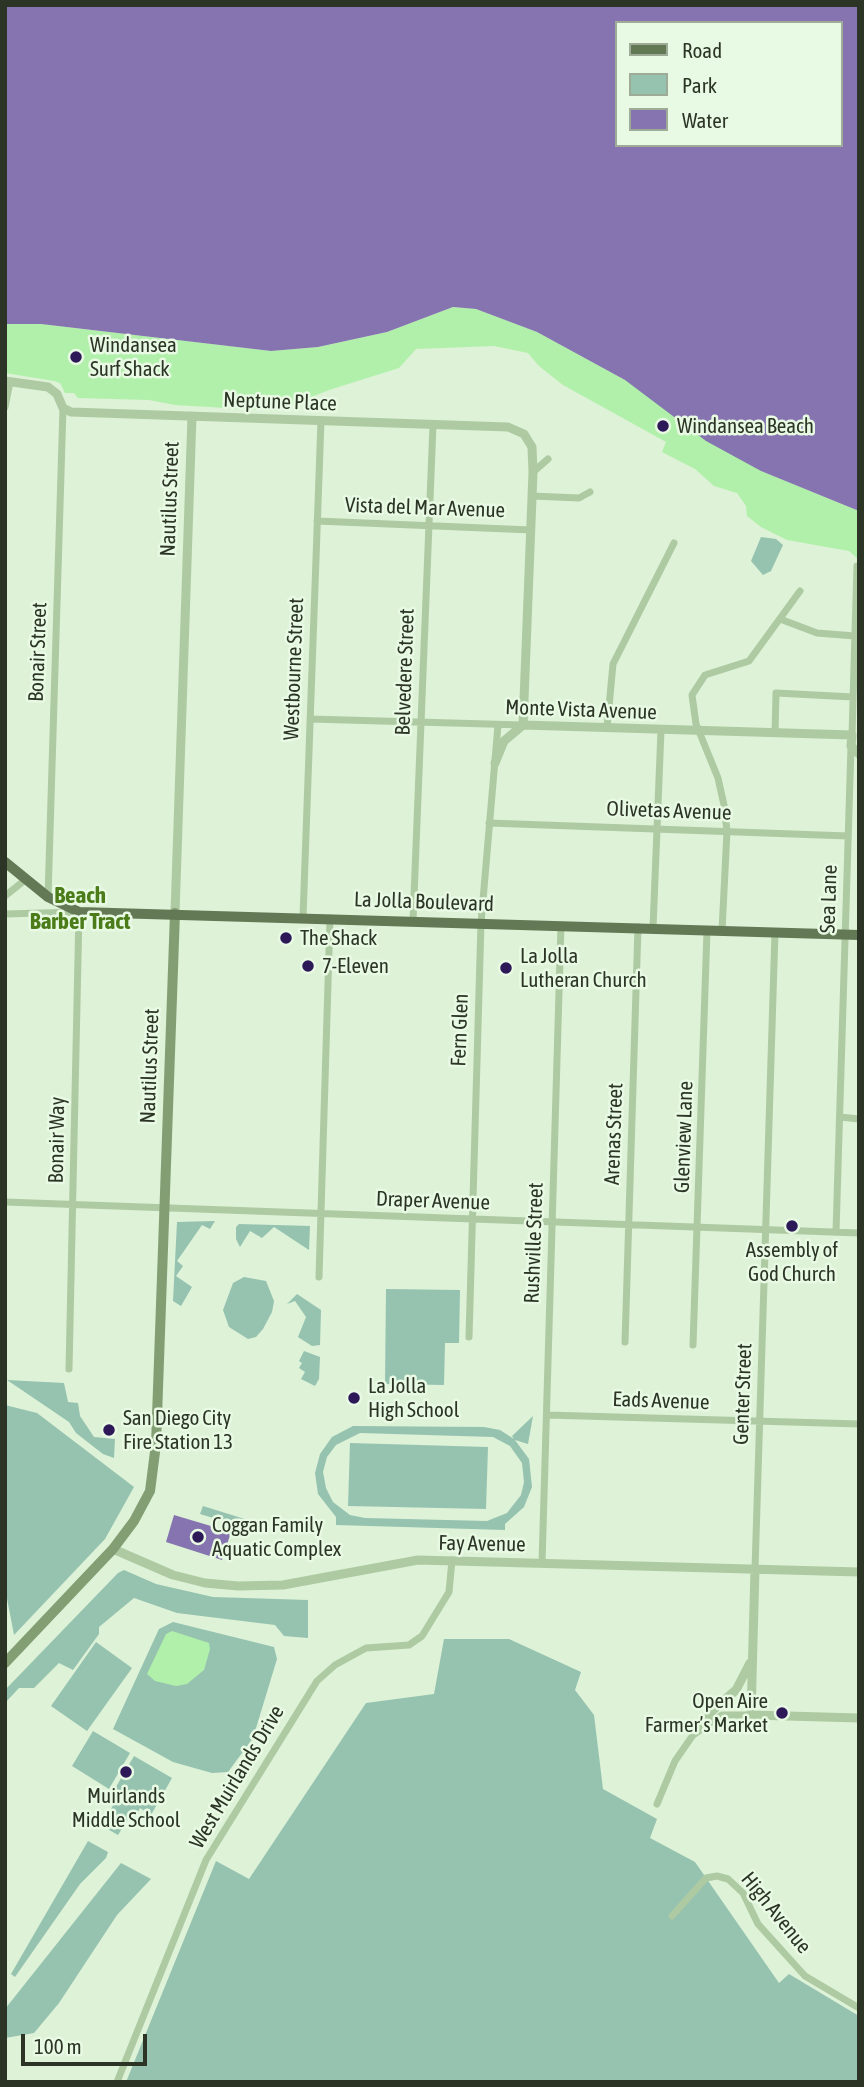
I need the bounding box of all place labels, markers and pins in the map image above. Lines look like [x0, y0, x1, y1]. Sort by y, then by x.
place label: Windansea Surf Shack [90, 332, 177, 382]
marker: Windansea Surf Shack [68, 349, 84, 365]
place label: Windansea Beach [677, 413, 814, 439]
marker: Windansea Beach [655, 418, 671, 434]
place label: The Shack [300, 925, 377, 951]
marker: The Shack [278, 930, 294, 946]
place label: La Jolla Lutheran Church [520, 943, 647, 993]
place label: 7-Eleven [322, 953, 389, 979]
marker: 7-Eleven [300, 958, 316, 974]
marker: La Jolla Lutheran Church [498, 960, 514, 976]
marker: Assembly of God Church [784, 1218, 800, 1234]
place label: Assembly of God Church [746, 1237, 838, 1287]
place label: La Jolla High School [368, 1373, 459, 1423]
marker: La Jolla High School [346, 1390, 362, 1406]
place label: San Diego City Fire Station 13 [123, 1405, 233, 1455]
marker: San Diego City Fire Station 13 [101, 1422, 117, 1438]
place label: Coggan Family Aquatic Complex [212, 1512, 341, 1562]
marker: Coggan Family Aquatic Complex [190, 1529, 206, 1545]
place label: Open Aire Farmer’s Market [645, 1688, 768, 1738]
marker: Open Aire Farmer’s Market [774, 1705, 790, 1721]
marker: Muirlands Middle School [118, 1764, 134, 1780]
place label: Muirlands Middle School [72, 1783, 180, 1833]

